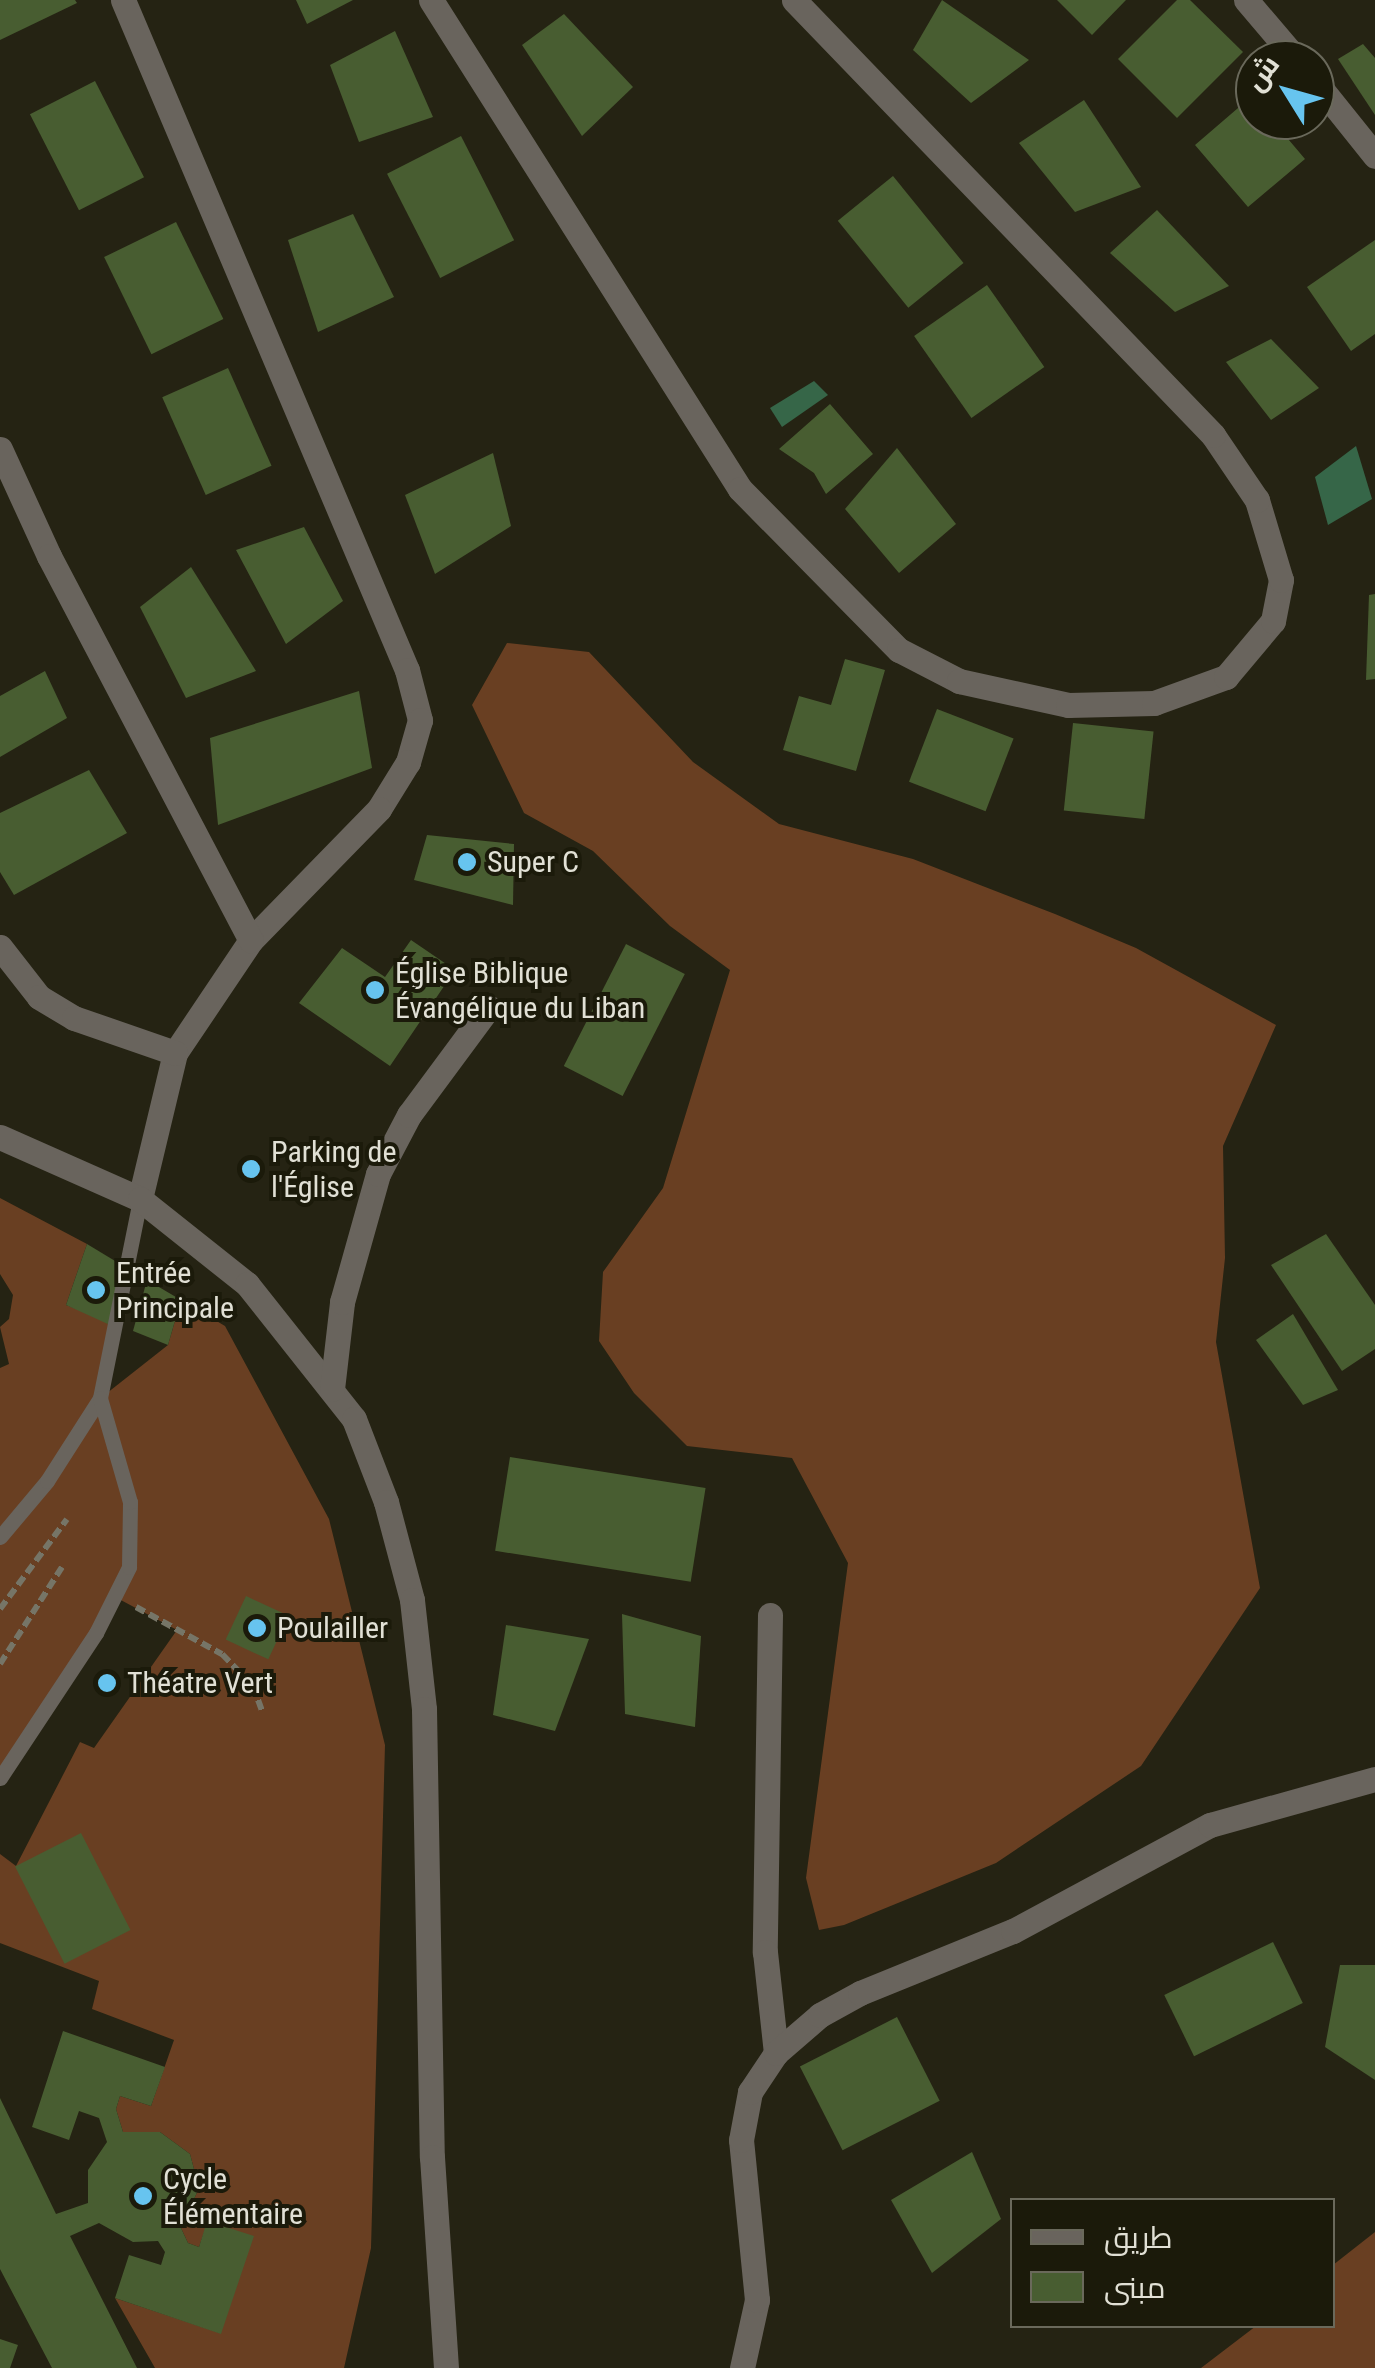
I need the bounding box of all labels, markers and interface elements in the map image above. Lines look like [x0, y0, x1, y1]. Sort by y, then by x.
north arrow [1235, 40, 1335, 140]
text: ش [1238, 49, 1286, 97]
place label: Super C [487, 844, 579, 880]
marker: Super C [456, 851, 478, 873]
place label: Église Biblique Évangélique du Liban [395, 955, 645, 1026]
marker: Église Biblique Évangélique du Liban [364, 979, 386, 1001]
place label: Parking de l'Église [271, 1134, 397, 1204]
marker: Parking de l'Église [240, 1158, 262, 1180]
place label: Entrée Principale [116, 1255, 234, 1326]
marker: Entrée Principale [85, 1279, 107, 1301]
place label: Poulailler [277, 1610, 388, 1646]
marker: Poulailler [246, 1617, 268, 1639]
place label: Théatre Vert [127, 1665, 273, 1701]
marker: Théatre Vert [96, 1672, 118, 1694]
place label: Cycle Élémentaire [163, 2161, 303, 2232]
marker: Cycle Élémentaire [132, 2185, 154, 2207]
legend [1010, 2198, 1335, 2328]
text: طريق [1104, 2220, 1173, 2255]
text: مبنى [1104, 2270, 1165, 2305]

